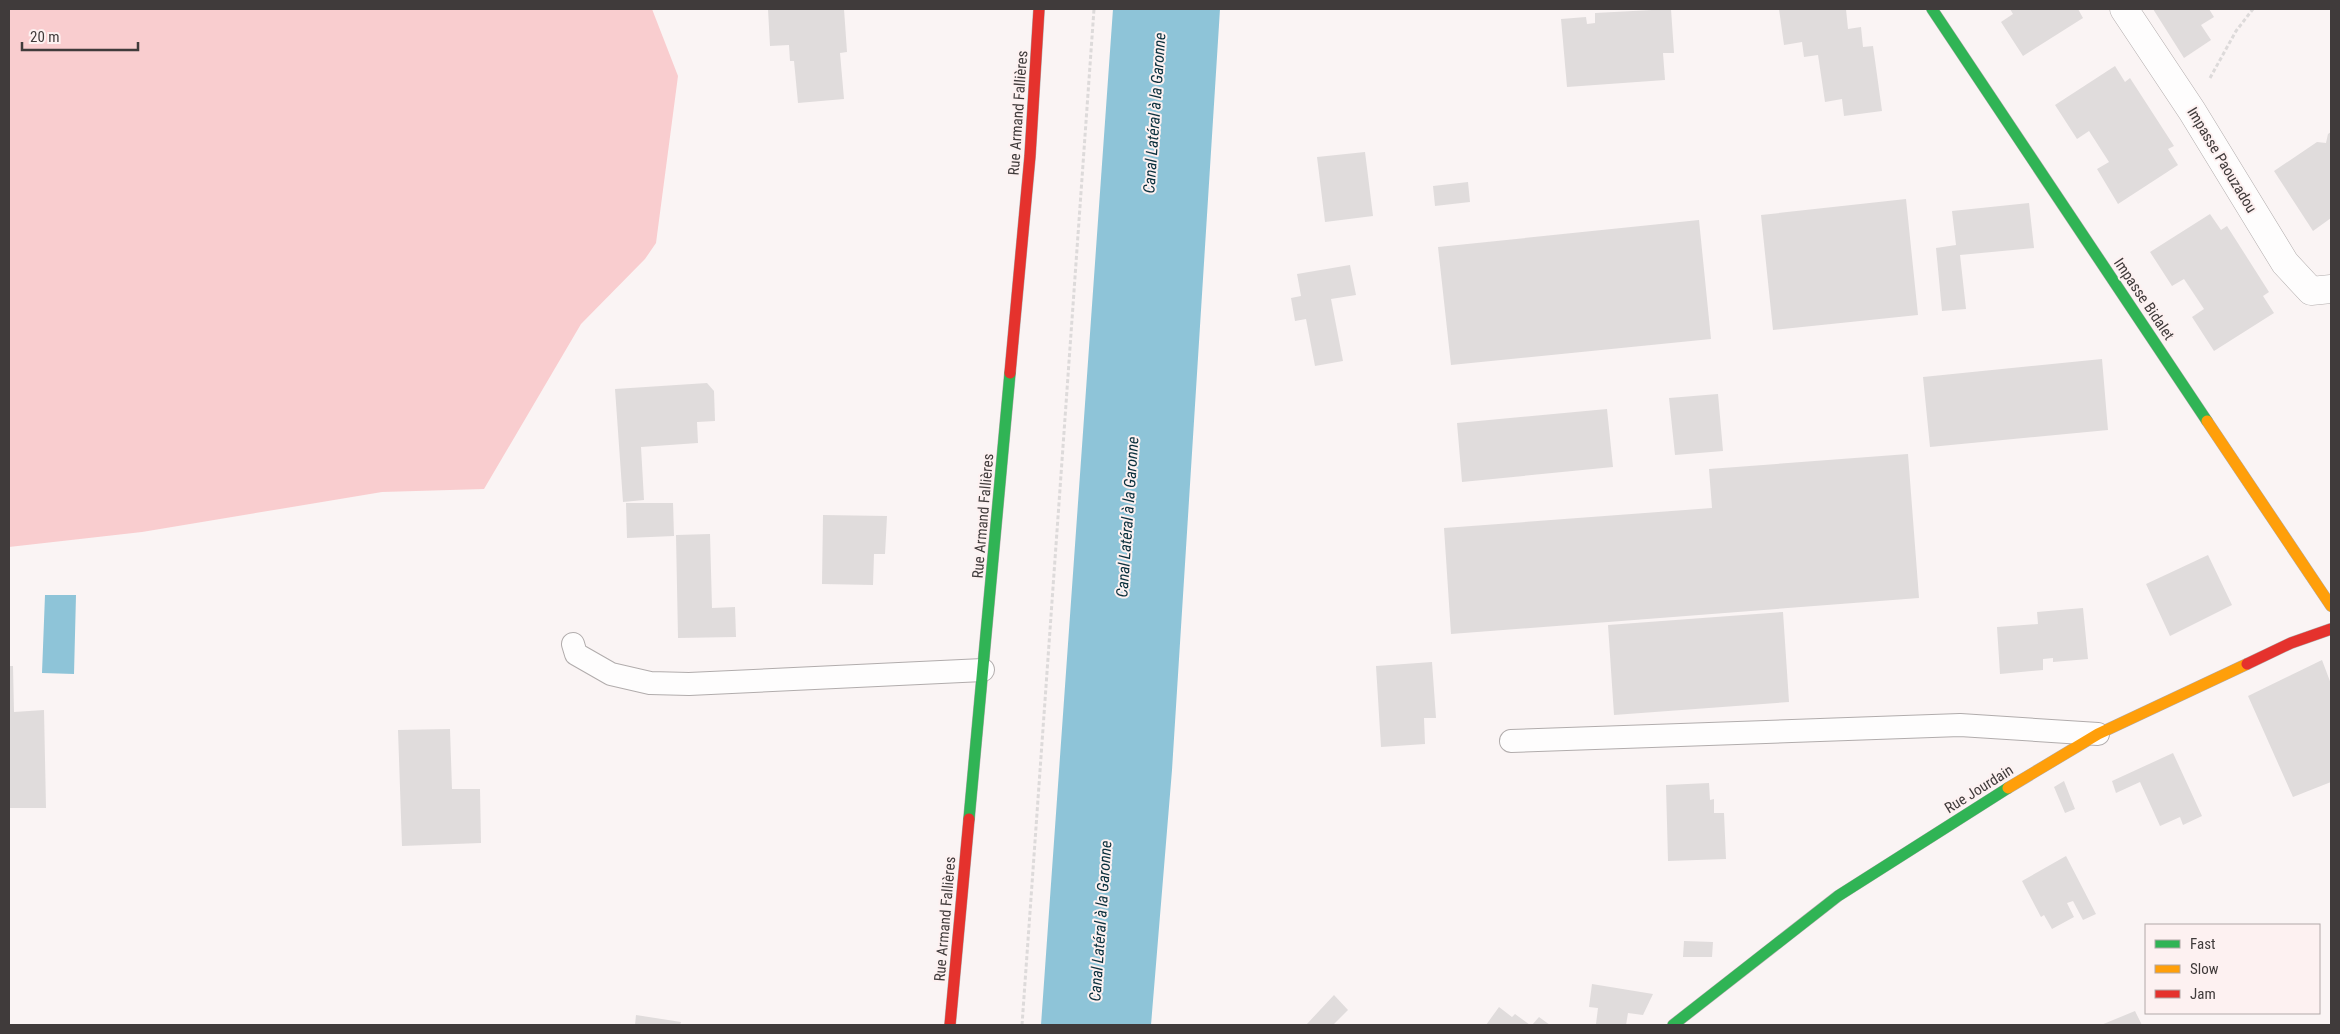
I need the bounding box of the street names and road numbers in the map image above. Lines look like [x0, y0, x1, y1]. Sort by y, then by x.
street label: Rue Armand Fallières [1005, 50, 1031, 176]
street label: Impasse Paouzadou [2183, 104, 2261, 216]
street label: Impasse Bidalet [2110, 255, 2178, 343]
street label: Rue Armand Fallières [969, 453, 997, 579]
street label: Rue Jourdain [1941, 761, 2017, 817]
street label: Rue Armand Fallières [931, 856, 959, 982]

